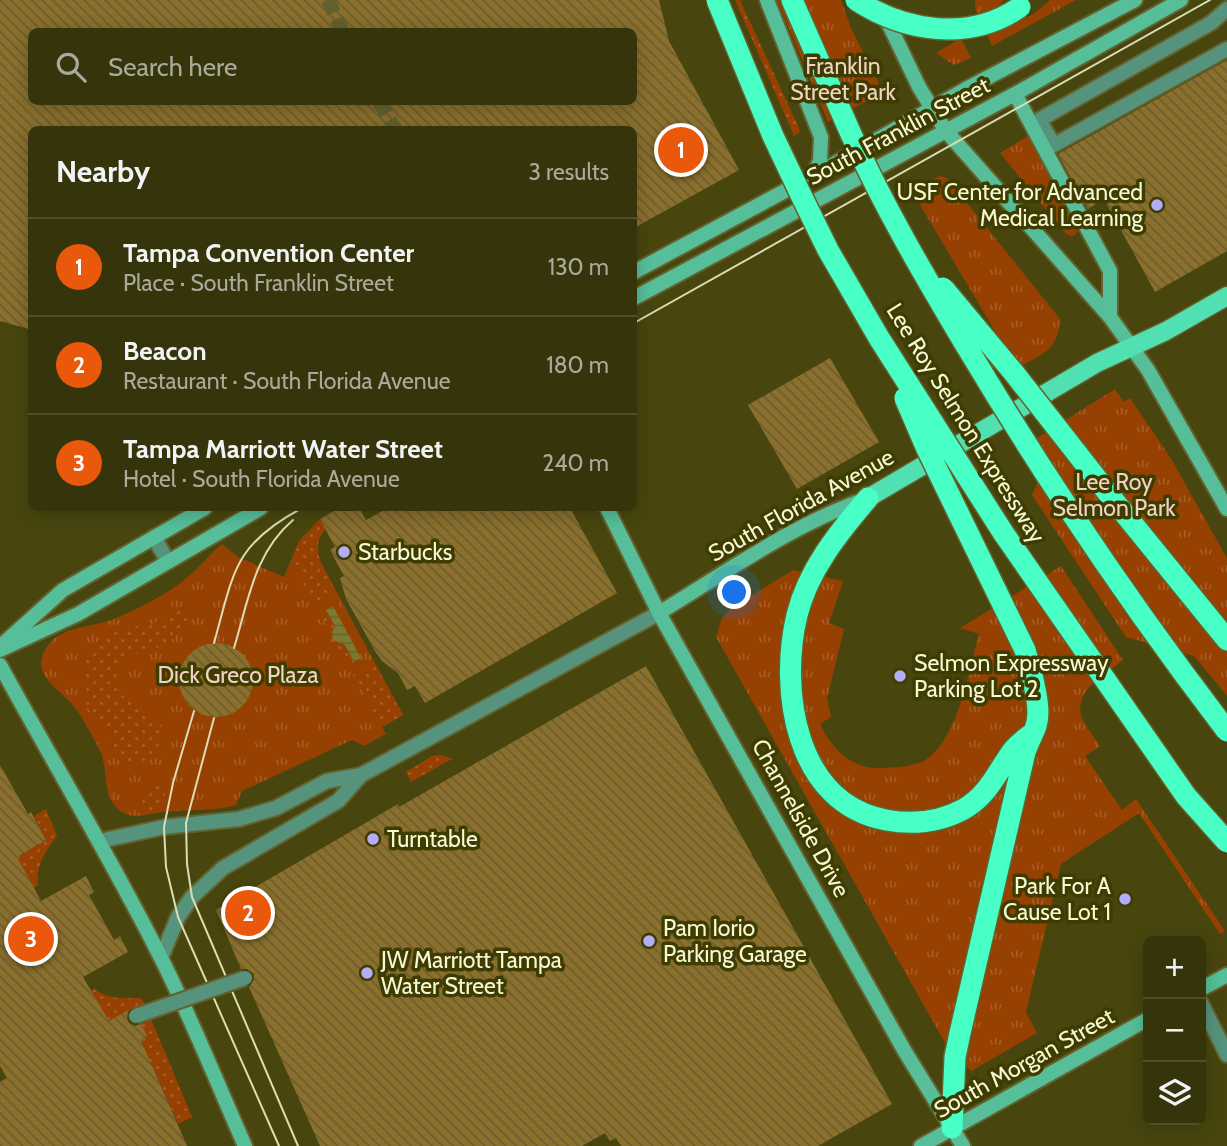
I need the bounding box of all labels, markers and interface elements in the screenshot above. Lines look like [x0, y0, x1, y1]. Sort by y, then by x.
search box [28, 28, 637, 105]
icon: search [52, 48, 90, 86]
text: Search here [108, 51, 237, 83]
park label: Franklin Street Park [790, 52, 897, 106]
street label: South Franklin Street [802, 71, 995, 191]
pin: 1 [658, 124, 704, 176]
text: Nearby [56, 153, 150, 190]
text: 3 results [528, 158, 609, 186]
place label: USF Center for Advanced Medical Learning [896, 178, 1144, 232]
marker: USF Center for Advanced Medical Learning [1149, 197, 1165, 213]
text: Tampa Convention Center [123, 237, 414, 269]
text: 1 [75, 253, 83, 281]
text: 130 m [548, 253, 609, 281]
text: Place · South Franklin Street [123, 269, 394, 297]
street label: Lee Roy Selmon Expressway [881, 298, 1052, 548]
text: Beacon [123, 335, 207, 367]
text: 2 [73, 351, 85, 379]
text: 180 m [546, 351, 609, 379]
text: Restaurant · South Florida Avenue [123, 367, 451, 395]
text: Tampa Marriott Water Street [123, 433, 443, 465]
street label: South Florida Avenue [703, 442, 899, 568]
text: 3 [73, 449, 85, 477]
text: 240 m [542, 449, 609, 477]
text: Hotel · South Florida Avenue [123, 465, 400, 493]
park label: Lee Roy Selmon Park [1053, 468, 1176, 522]
place label: Starbucks [358, 538, 452, 566]
marker: Starbucks [336, 544, 352, 560]
your location [717, 575, 751, 609]
place label: Selmon Expressway Parking Lot 2 [914, 649, 1109, 703]
park label: Dick Greco Plaza [158, 661, 318, 689]
marker: Selmon Expressway Parking Lot 2 [892, 668, 908, 684]
street label: Channelside Drive [746, 734, 856, 902]
place label: Turntable [387, 825, 478, 853]
marker: Turntable [365, 831, 381, 847]
place label: Park For A Cause Lot 1 [1003, 872, 1111, 926]
pin: 2 [225, 887, 271, 939]
marker: Park For A Cause Lot 1 [1117, 891, 1133, 907]
pin: 3 [8, 913, 54, 965]
place label: Pam Iorio Parking Garage [663, 914, 807, 968]
marker: Pam Iorio Parking Garage [641, 933, 657, 949]
map controls [1143, 936, 1206, 1125]
button: + [1143, 936, 1206, 999]
place label: JW Marriott Tampa Water Street [380, 946, 562, 1000]
marker: JW Marriott Tampa Water Street [359, 965, 375, 981]
button: − [1143, 999, 1206, 1062]
street label: South Morgan Street [929, 1002, 1119, 1124]
button: layers [1143, 1062, 1206, 1125]

